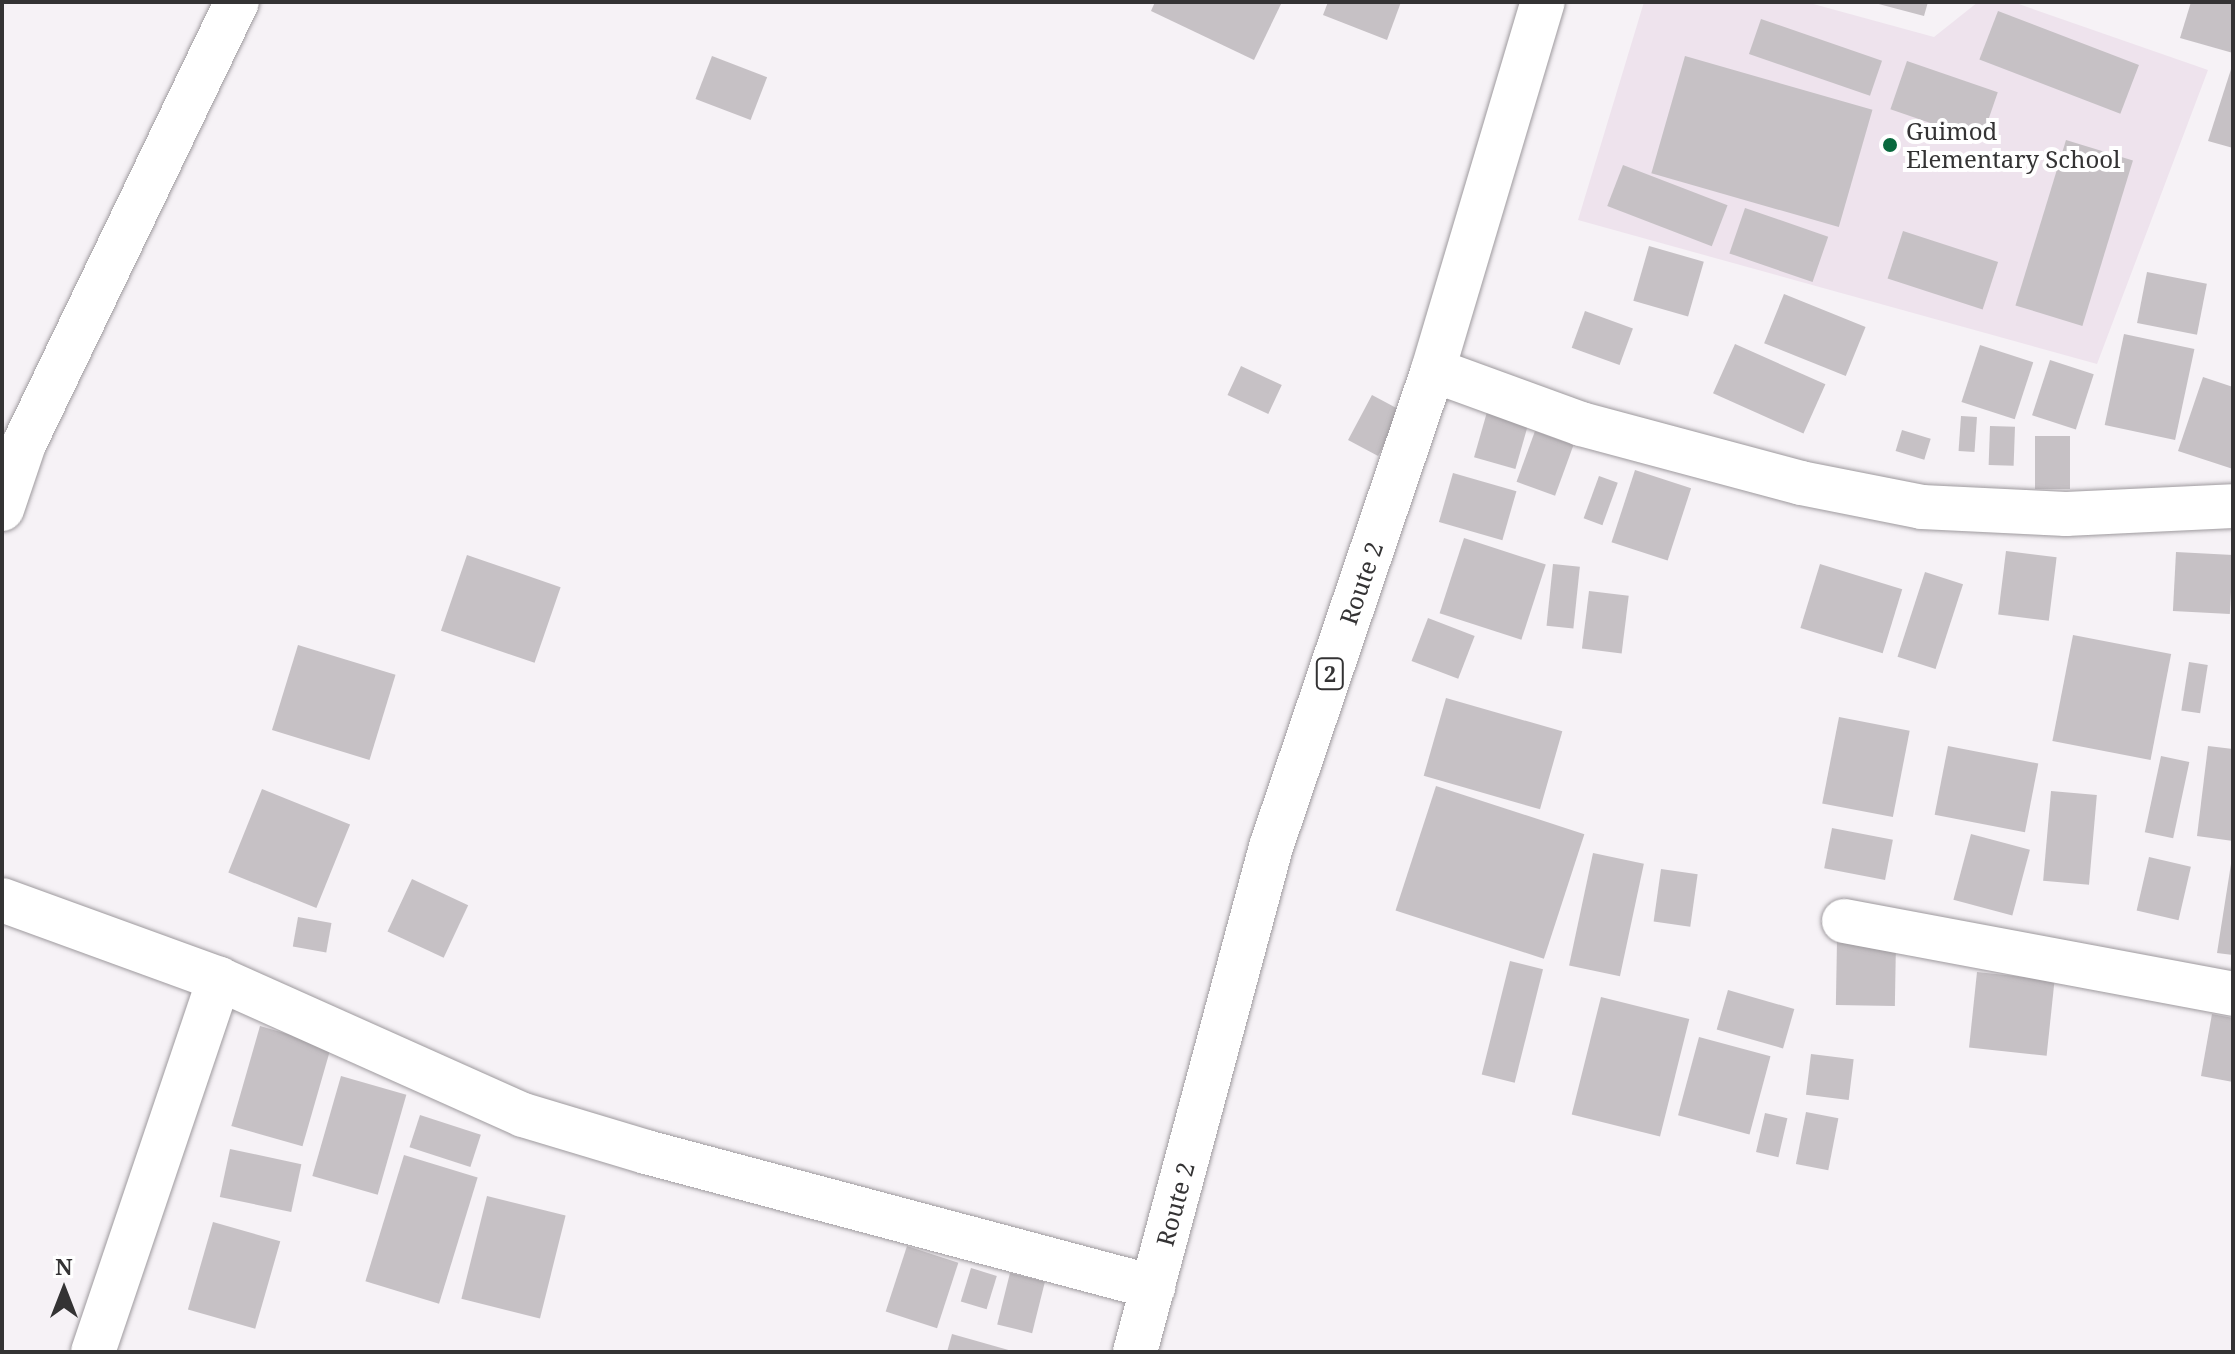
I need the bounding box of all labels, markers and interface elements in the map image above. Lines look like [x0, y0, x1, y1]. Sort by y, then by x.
place label: Guimod Elementary School [1906, 117, 2121, 173]
marker: Guimod Elementary School [1881, 136, 1899, 154]
street label: Route 2 [1333, 538, 1389, 628]
road number: 2 [1314, 656, 1346, 692]
street label: Route 2 [1150, 1159, 1200, 1249]
north arrow [24, 1250, 104, 1330]
text: N [55, 1251, 73, 1281]

